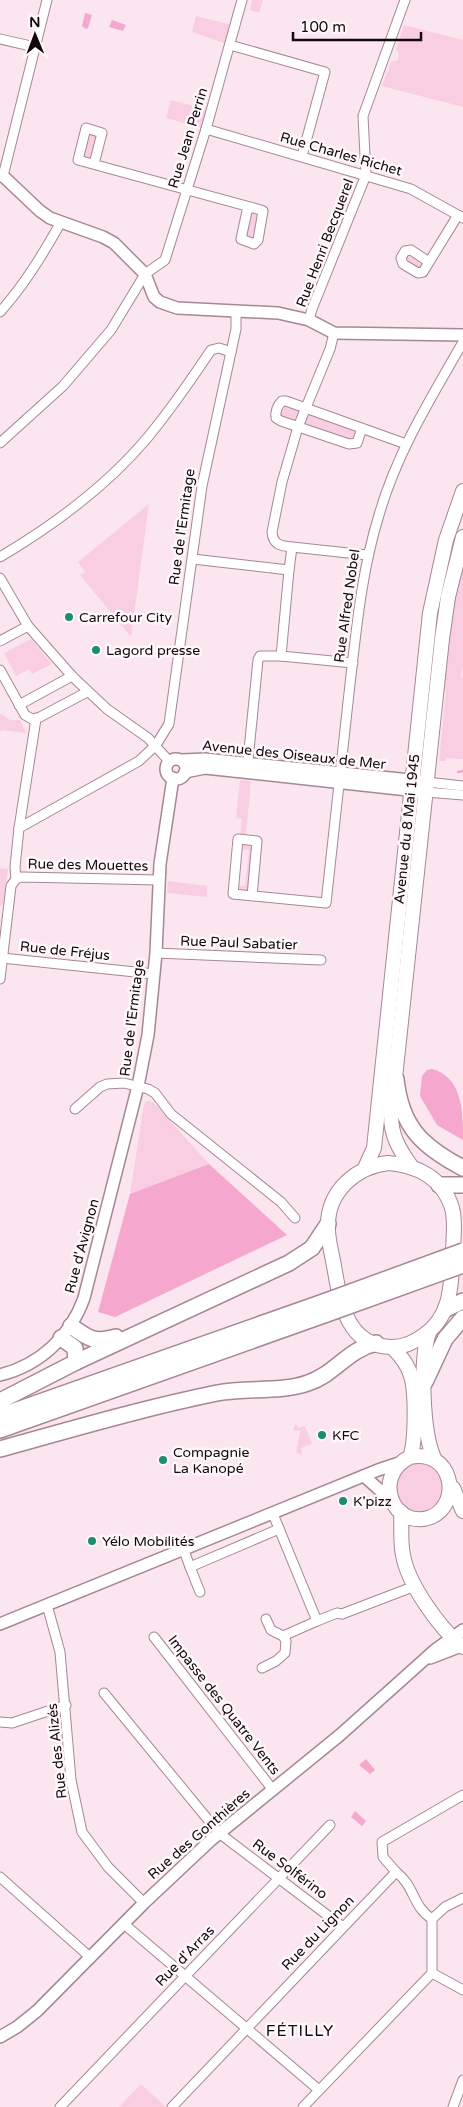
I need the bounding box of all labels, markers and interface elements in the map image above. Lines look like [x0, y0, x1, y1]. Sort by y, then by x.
north arrow [10, 10, 60, 60]
scale bar [293, 10, 420, 42]
text: N [29, 14, 41, 31]
text: 100 m [300, 18, 346, 36]
street label: Rue Jean Perrin [165, 86, 211, 190]
street label: Rue Charles Richet [278, 128, 405, 180]
street label: Rue Henri Becquerel [293, 176, 357, 310]
street label: Rue de l'Ermitage [165, 468, 199, 586]
street label: Rue Alfred Nobel [331, 548, 363, 664]
place label: Carrefour City [79, 609, 173, 626]
marker: Carrefour City [63, 611, 75, 623]
place label: Lagord presse [106, 642, 200, 659]
marker: Lagord presse [90, 644, 102, 656]
street label: Avenue des Oiseaux de Mer [201, 737, 387, 773]
street label: Avenue du 8 Mai 1945 [391, 753, 423, 905]
street label: Rue des Mouettes [28, 855, 149, 875]
street label: Rue Paul Sabatier [180, 932, 299, 954]
street label: Rue de Fréjus [19, 938, 111, 964]
street label: Rue de l'Ermitage [116, 959, 148, 1077]
street label: Rue d'Avignon [61, 1197, 103, 1295]
place label: KFC [332, 1427, 360, 1444]
marker: KFC [316, 1429, 328, 1441]
place label: Compagnie La Kanopé [173, 1444, 249, 1477]
marker: Compagnie La Kanopé [157, 1454, 169, 1466]
place label: K'pizz [353, 1493, 392, 1510]
marker: K'pizz [337, 1495, 349, 1507]
place label: Yélo Mobilités [102, 1533, 195, 1550]
marker: Yélo Mobilités [86, 1535, 98, 1547]
street label: Impasse des Quatre Vents [164, 1632, 284, 1778]
street label: Rue des Alizés [43, 1702, 70, 1800]
street label: Rue des Gonthières [144, 1785, 254, 1883]
street label: Rue Solférino [249, 1835, 331, 1903]
street label: Rue du Lignon [278, 1892, 358, 1974]
street label: Rue d'Arras [152, 1922, 218, 1990]
district label: FÉTILLY [266, 2021, 334, 2041]

